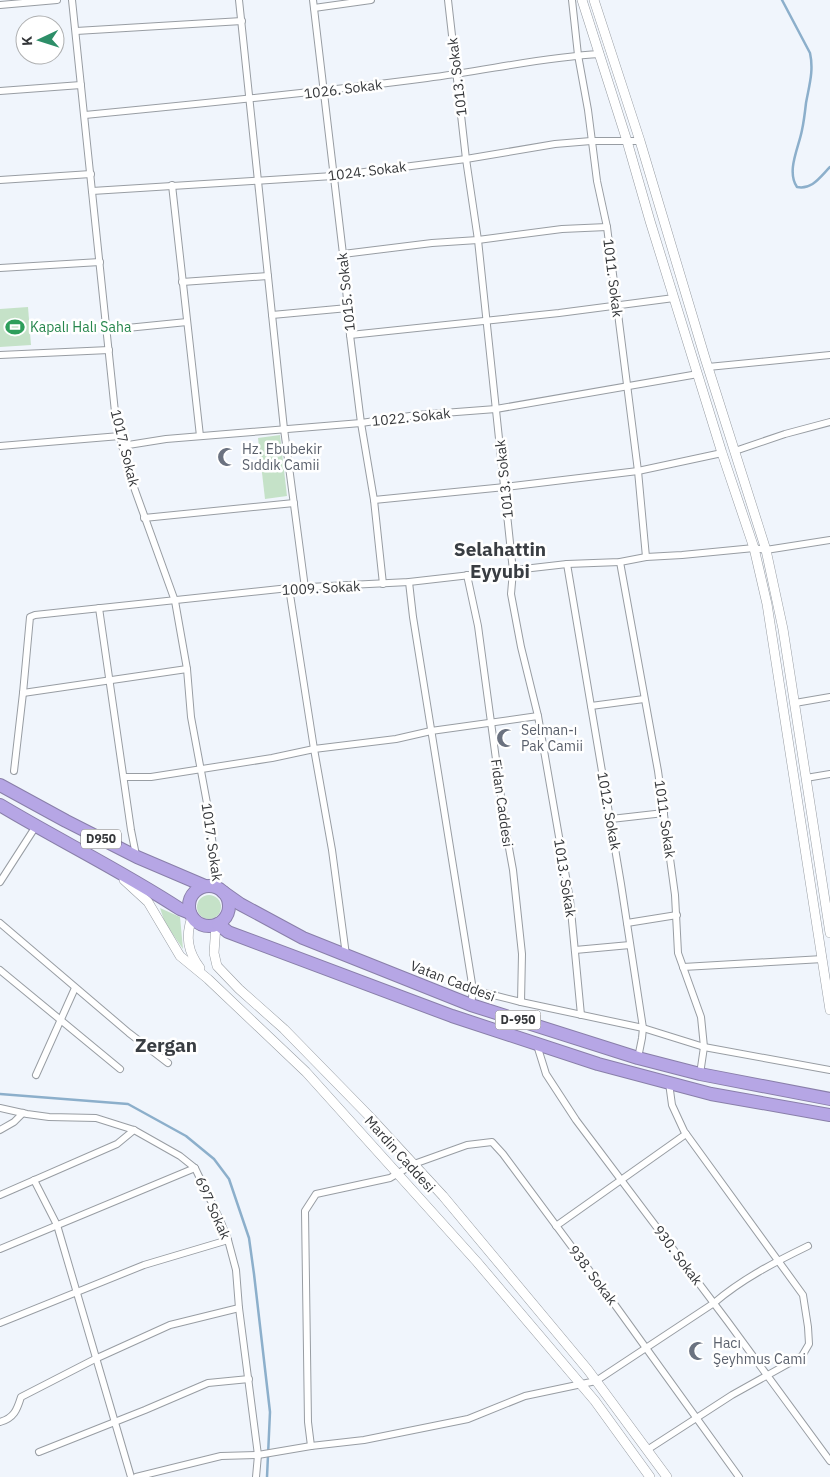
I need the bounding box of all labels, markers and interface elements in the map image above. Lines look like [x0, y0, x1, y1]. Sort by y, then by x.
north arrow [15, 15, 65, 65]
text: K [18, 35, 36, 46]
street label: 1013. Sokak [443, 36, 471, 117]
street label: 1026. Sokak [303, 75, 384, 103]
street label: 1024. Sokak [327, 157, 408, 185]
street label: 1011. Sokak [599, 238, 627, 319]
street label: 1015. Sokak [333, 251, 359, 332]
sports icon: Kapalı Halı Saha [4, 316, 26, 338]
place label: Kapalı Halı Saha [30, 318, 132, 336]
street label: 1022. Sokak [371, 404, 452, 430]
street label: 1017. Sokak [107, 408, 143, 489]
street label: 1013. Sokak [491, 438, 517, 519]
place label: Hz. Ebubekir Sıddık Camii [242, 440, 322, 474]
mosque icon: Hz. Ebubekir Sıddık Camii [216, 446, 238, 468]
district label: Selahattin Eyyubi [454, 537, 546, 583]
street label: 1009. Sokak [281, 577, 361, 599]
place label: Selman-ı Pak Camii [521, 721, 583, 755]
mosque icon: Selman-ı Pak Camii [495, 727, 517, 749]
street label: Fidan Caddesi [487, 758, 517, 848]
street label: 1012. Sokak [593, 771, 625, 852]
street label: 1011. Sokak [651, 779, 679, 860]
street label: 1017. Sokak [198, 802, 226, 883]
road number: D950 [81, 830, 121, 849]
street label: 1013. Sokak [550, 838, 580, 919]
street label: Vatan Caddesi [408, 957, 498, 1005]
road number: D-950 [496, 1010, 540, 1030]
district label: Zergan [135, 1033, 197, 1057]
street label: Mardin Caddesi [361, 1112, 439, 1196]
street label: 697 Sokak [191, 1174, 235, 1243]
street label: 930. Sokak [650, 1221, 707, 1289]
street label: 938. Sokak [565, 1241, 622, 1309]
place label: Hacı Şeyhmus Cami [713, 1334, 806, 1368]
mosque icon: Hacı Şeyhmus Cami [687, 1340, 709, 1362]

